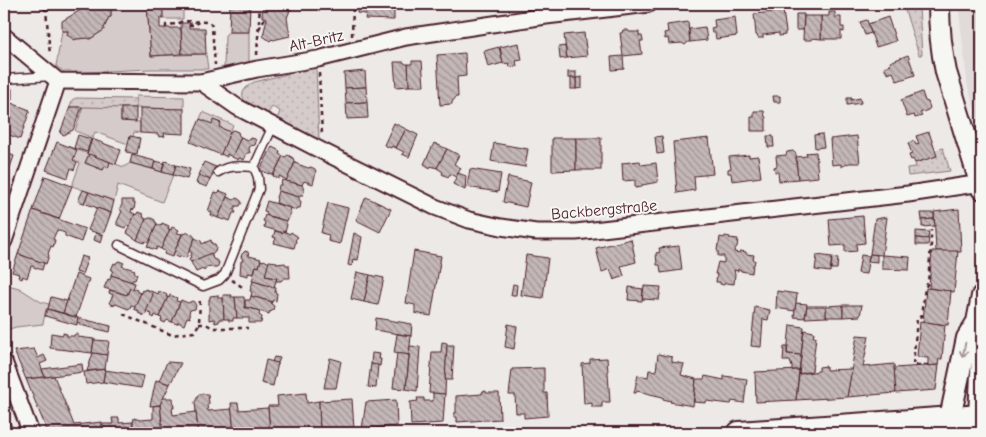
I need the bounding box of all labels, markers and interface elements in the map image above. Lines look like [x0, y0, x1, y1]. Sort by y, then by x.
street label: Alt-Britz [287, 26, 345, 56]
street label: Backbergstraße [550, 196, 658, 224]
one-way arrow [959, 342, 969, 358]

